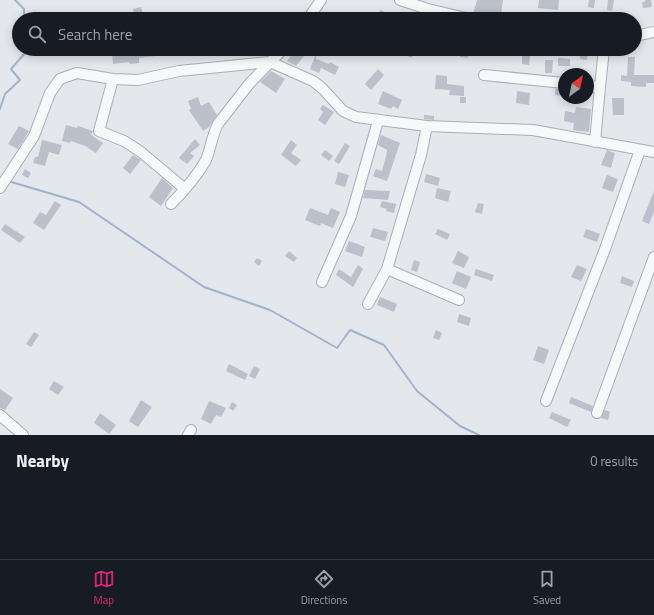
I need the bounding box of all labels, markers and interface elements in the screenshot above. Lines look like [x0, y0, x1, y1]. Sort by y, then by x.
search box [12, 12, 642, 56]
icon: search [26, 23, 48, 45]
text: Search here [58, 23, 132, 46]
north arrow [558, 68, 594, 104]
text: Nearby [16, 448, 69, 474]
text: 0 results [590, 451, 638, 471]
tab: Map [93, 568, 115, 608]
tab: Directions [301, 568, 347, 608]
tab: Saved [533, 568, 561, 608]

